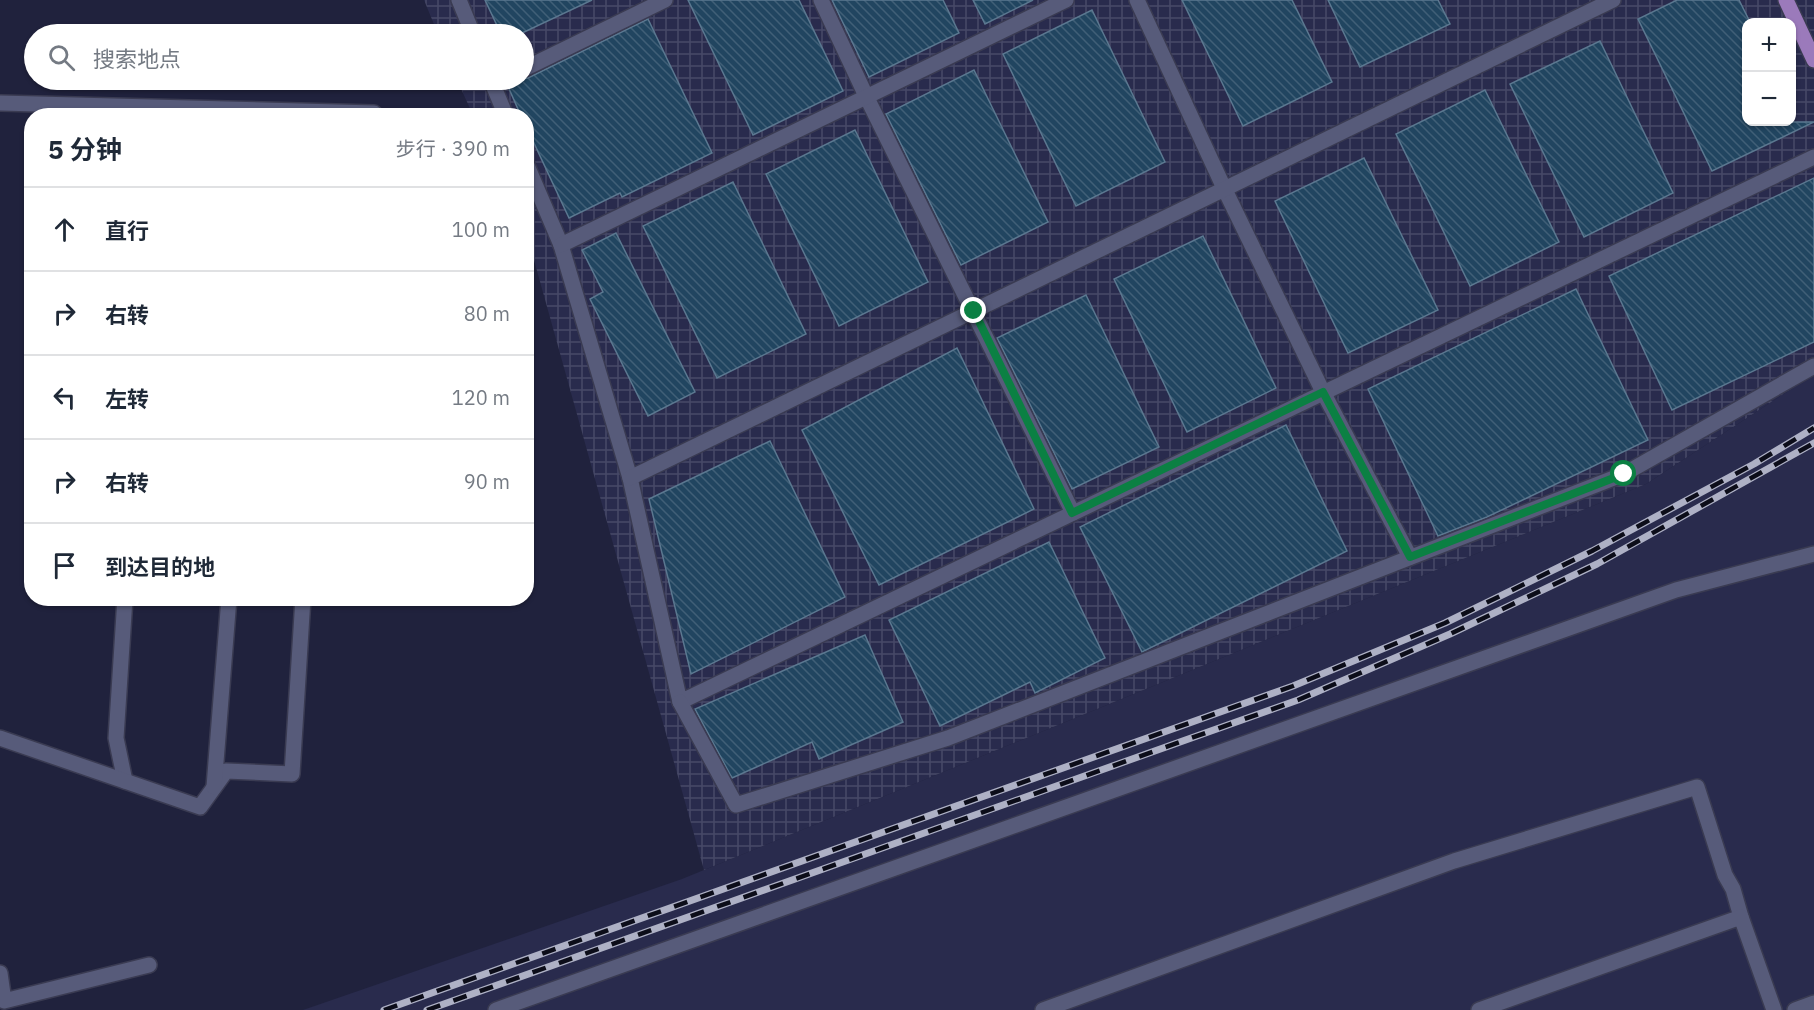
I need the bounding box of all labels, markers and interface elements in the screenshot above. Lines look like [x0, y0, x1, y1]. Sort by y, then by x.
map controls [1742, 18, 1796, 126]
button: + [1742, 18, 1796, 72]
search box [24, 24, 534, 90]
icon: search [45, 41, 78, 74]
text: 搜索地点 [93, 44, 181, 73]
button: − [1742, 72, 1796, 126]
text: 5 分钟 [48, 132, 122, 166]
text: 步行 · 390 m [396, 135, 510, 162]
icon: ahead [48, 213, 81, 246]
text: 直行 [105, 216, 149, 245]
text: 100 m [452, 216, 510, 243]
icon: right [48, 297, 81, 330]
route end [960, 297, 986, 323]
text: 右转 [105, 300, 149, 329]
text: 80 m [464, 300, 510, 327]
icon: left [48, 381, 81, 414]
text: 左转 [105, 384, 149, 413]
text: 120 m [452, 384, 510, 411]
route start [1610, 460, 1636, 486]
icon: right [48, 465, 81, 498]
text: 右转 [105, 468, 149, 497]
text: 90 m [464, 468, 510, 495]
icon: arrive [48, 549, 81, 582]
text: 到达目的地 [105, 552, 215, 581]

